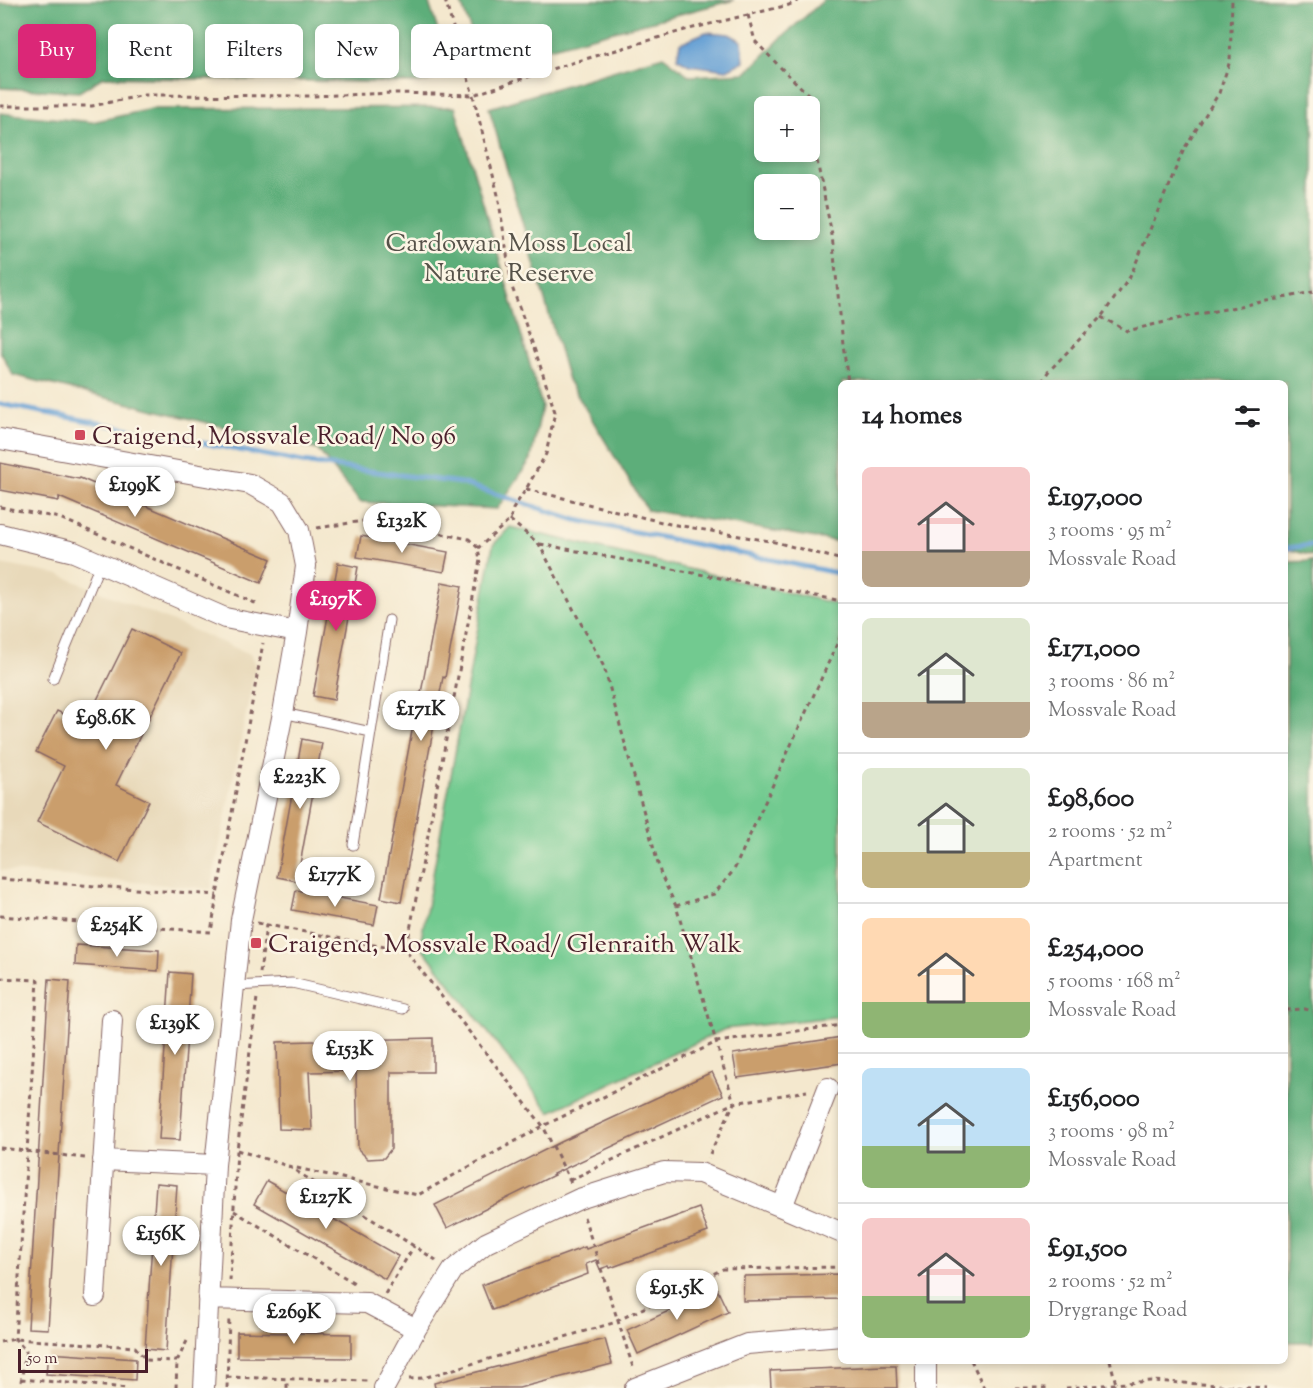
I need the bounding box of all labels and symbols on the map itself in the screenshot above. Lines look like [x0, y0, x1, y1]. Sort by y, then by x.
park label: Cardowan Moss Local Nature Reserve [386, 226, 632, 293]
place label: Craigend, Mossvale Road/ No 96 [92, 419, 456, 456]
marker: Craigend, Mossvale Road/ No 96 [73, 428, 87, 442]
pin: £199K [93, 467, 177, 518]
pin: £132K [360, 503, 444, 554]
pin: £197K [294, 581, 378, 632]
pin: £171K [379, 691, 463, 742]
pin: £98.6K [57, 700, 155, 751]
pin: £223K [258, 759, 342, 810]
pin: £177K [293, 857, 377, 908]
pin: £254K [75, 907, 159, 958]
place label: Craigend, Mossvale Road/ Glenraith Walk [268, 927, 742, 964]
marker: Craigend, Mossvale Road/ Glenraith Walk [249, 936, 263, 950]
pin: £139K [133, 1005, 217, 1056]
pin: £153K [308, 1031, 392, 1082]
pin: £127K [284, 1179, 368, 1230]
pin: £156K [119, 1216, 203, 1267]
pin: £91.5K [628, 1270, 726, 1321]
pin: £269K [252, 1294, 336, 1345]
scale bar [18, 1346, 148, 1374]

